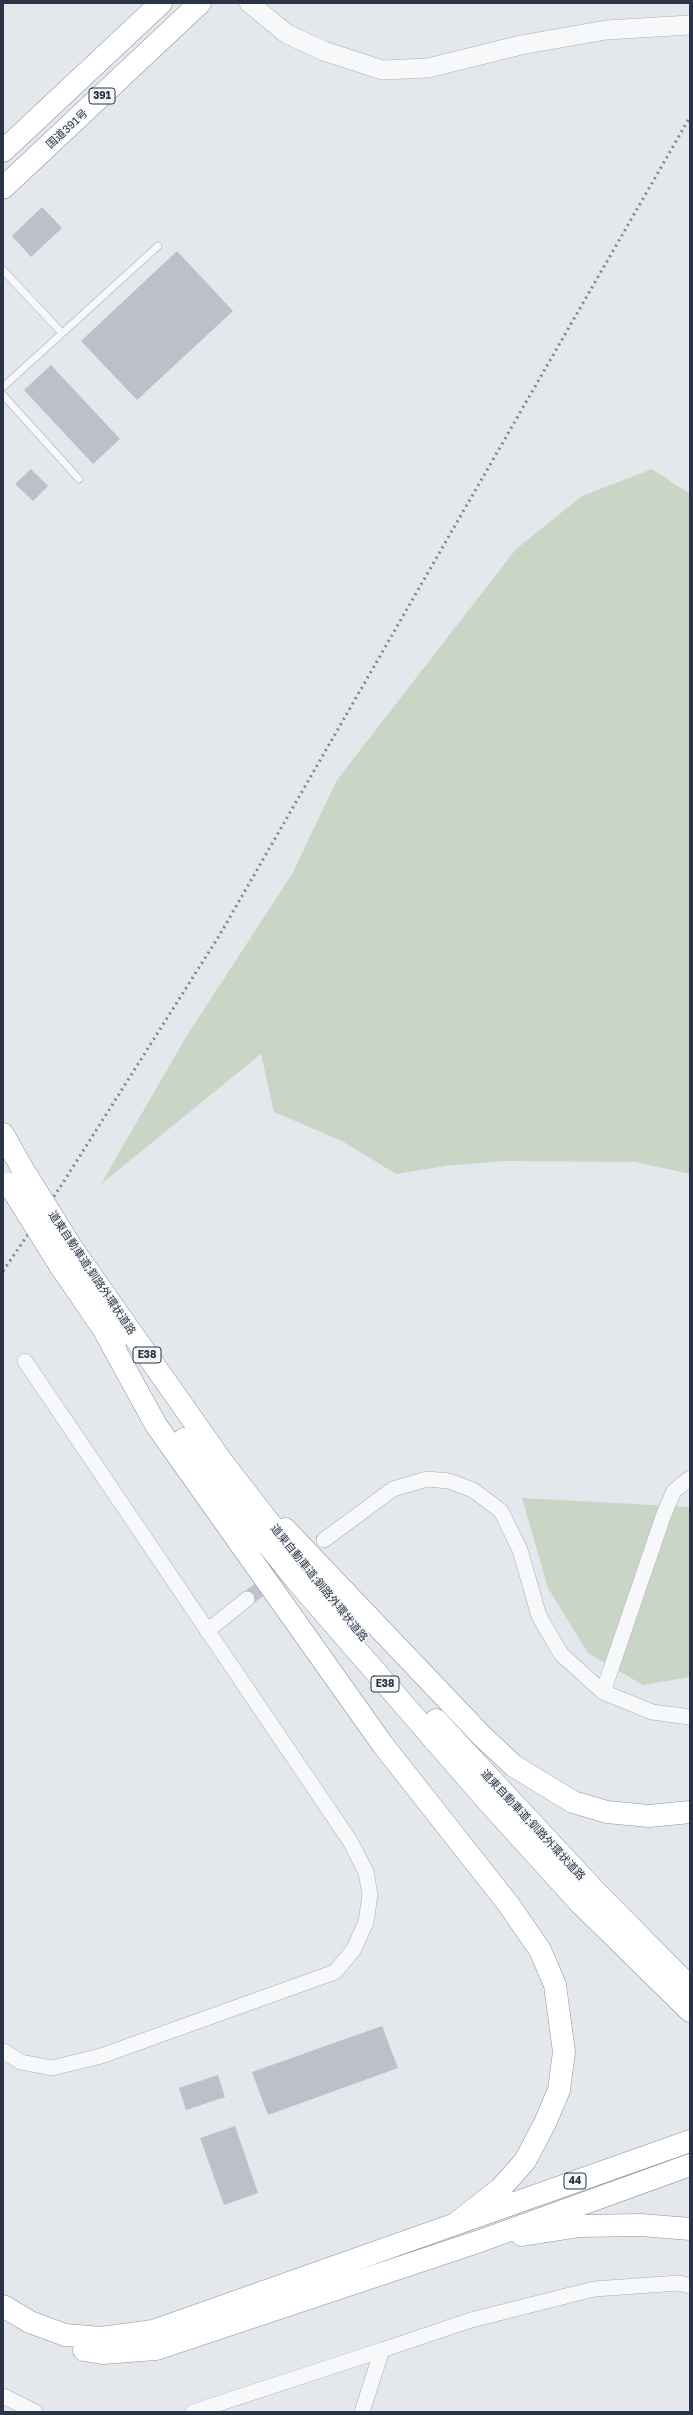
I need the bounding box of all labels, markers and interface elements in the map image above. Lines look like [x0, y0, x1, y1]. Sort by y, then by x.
road number: 391 [89, 88, 115, 104]
street label: 国道391号 [44, 107, 90, 151]
street label: 道東自動車道;釧路外環状道路 [46, 1209, 138, 1337]
road number: E38 [133, 1347, 161, 1363]
street label: 道東自動車道;釧路外環状道路 [268, 1522, 370, 1644]
road number: E38 [371, 1676, 399, 1692]
street label: 道東自動車道;釧路外環状道路 [478, 1767, 588, 1883]
road number: 44 [564, 2173, 586, 2189]

